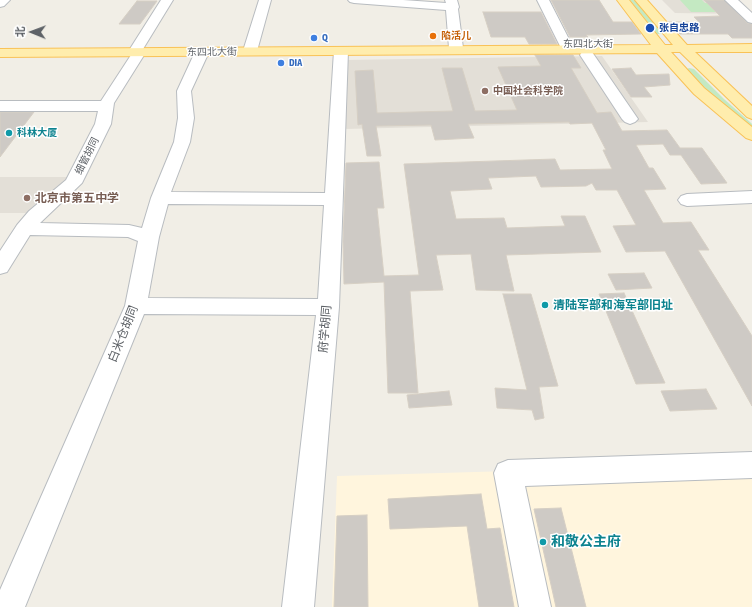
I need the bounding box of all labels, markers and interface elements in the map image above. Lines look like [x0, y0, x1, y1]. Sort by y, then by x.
north arrow [12, 12, 52, 52]
marker: 张自忠路 [644, 22, 656, 34]
place label: 张自忠路 [659, 22, 699, 34]
text: 北 [14, 26, 26, 37]
place label: 陷活儿 [441, 30, 471, 42]
marker: 陷活儿 [428, 31, 438, 41]
place label: Q [322, 32, 328, 44]
marker: Q [309, 33, 319, 43]
street label: 东四北大街 [563, 38, 613, 50]
street label: 东四北大街 [187, 46, 237, 58]
place label: DIA [289, 57, 302, 69]
marker: DIA [276, 58, 286, 68]
place label: 中国社会科学院 [493, 85, 563, 97]
marker: 中国社会科学院 [480, 86, 490, 96]
place label: 科林大厦 [17, 127, 57, 139]
marker: 科林大厦 [4, 128, 14, 138]
street label: 细管胡同 [73, 135, 101, 177]
place label: 北京市第五中学 [35, 191, 119, 205]
marker: 北京市第五中学 [22, 193, 32, 203]
place label: 清陆军部和海军部旧址 [553, 298, 673, 312]
marker: 清陆军部和海军部旧址 [540, 300, 550, 310]
street label: 白米仓胡同 [105, 303, 141, 365]
street label: 府学胡同 [316, 304, 334, 354]
place label: 和敬公主府 [551, 534, 621, 550]
marker: 和敬公主府 [538, 537, 548, 547]

